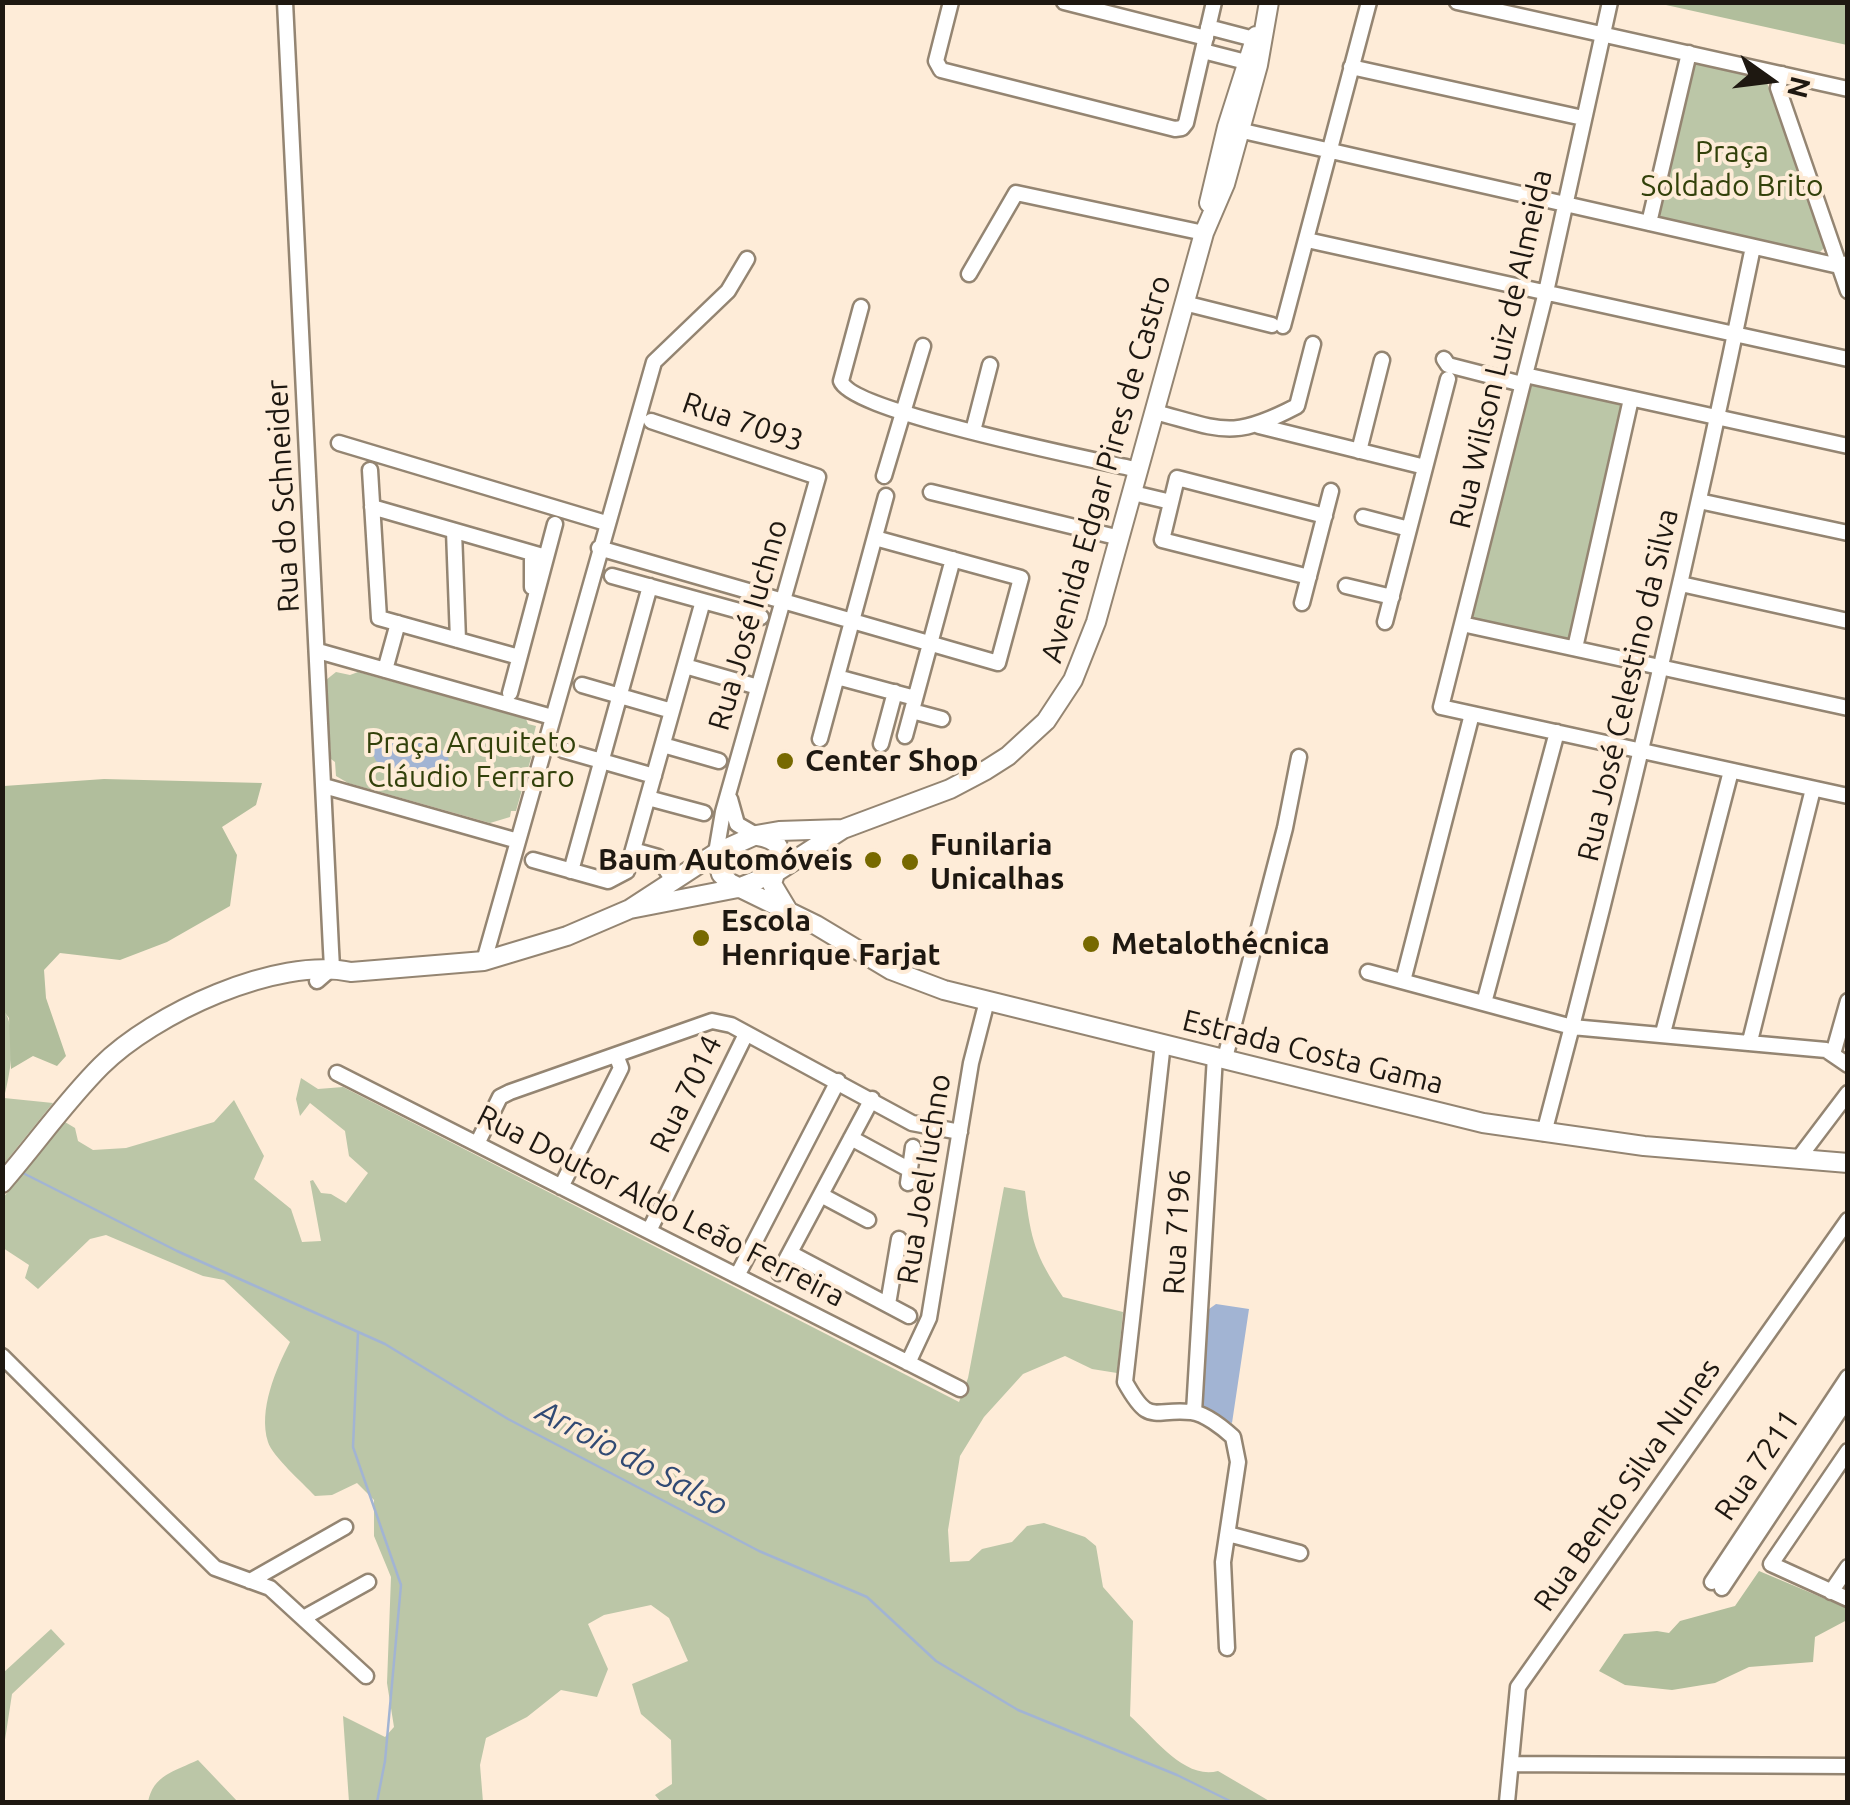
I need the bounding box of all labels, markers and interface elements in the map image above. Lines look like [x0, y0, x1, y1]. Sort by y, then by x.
north arrow [1720, 30, 1820, 130]
text: N [1782, 73, 1817, 101]
park label: Praça Soldado Brito [1640, 134, 1824, 204]
street label: Rua Wilson Luiz de Almeida [1442, 166, 1560, 532]
street label: Avenida Edgar Pires de Castro [1033, 271, 1179, 667]
street label: Rua do Schneider [259, 379, 307, 613]
street label: Rua 7093 [678, 385, 808, 459]
street label: Rua José Celestino da Silva [1570, 505, 1686, 865]
street label: Rua José Iuchno [701, 516, 795, 734]
park label: Praça Arquiteto Cláudio Ferraro [365, 725, 577, 796]
place label: Center Shop [805, 743, 979, 779]
marker: Center Shop [774, 750, 796, 772]
place label: Funilaria Unicalhas [930, 827, 1064, 898]
place label: Baum Automóveis [598, 842, 853, 878]
marker: Baum Automóveis [862, 849, 884, 871]
marker: Funilaria Unicalhas [899, 851, 921, 873]
place label: Escola Henrique Farjat [721, 903, 940, 974]
place label: Metalothécnica [1111, 926, 1330, 962]
marker: Escola Henrique Farjat [690, 927, 712, 949]
marker: Metalothécnica [1080, 933, 1102, 955]
street label: Estrada Costa Gama [1179, 1002, 1447, 1102]
street label: Rua 7014 [642, 1030, 730, 1158]
street label: Rua Joel Iuchno [890, 1071, 958, 1287]
street label: Rua Doutor Aldo Leão Ferreira [471, 1097, 851, 1315]
street label: Rua 7196 [1156, 1168, 1198, 1296]
street label: Rua Bento Silva Nunes [1526, 1352, 1728, 1618]
water label: Arroio do Salso [530, 1392, 734, 1524]
street label: Rua 7211 [1707, 1403, 1807, 1527]

